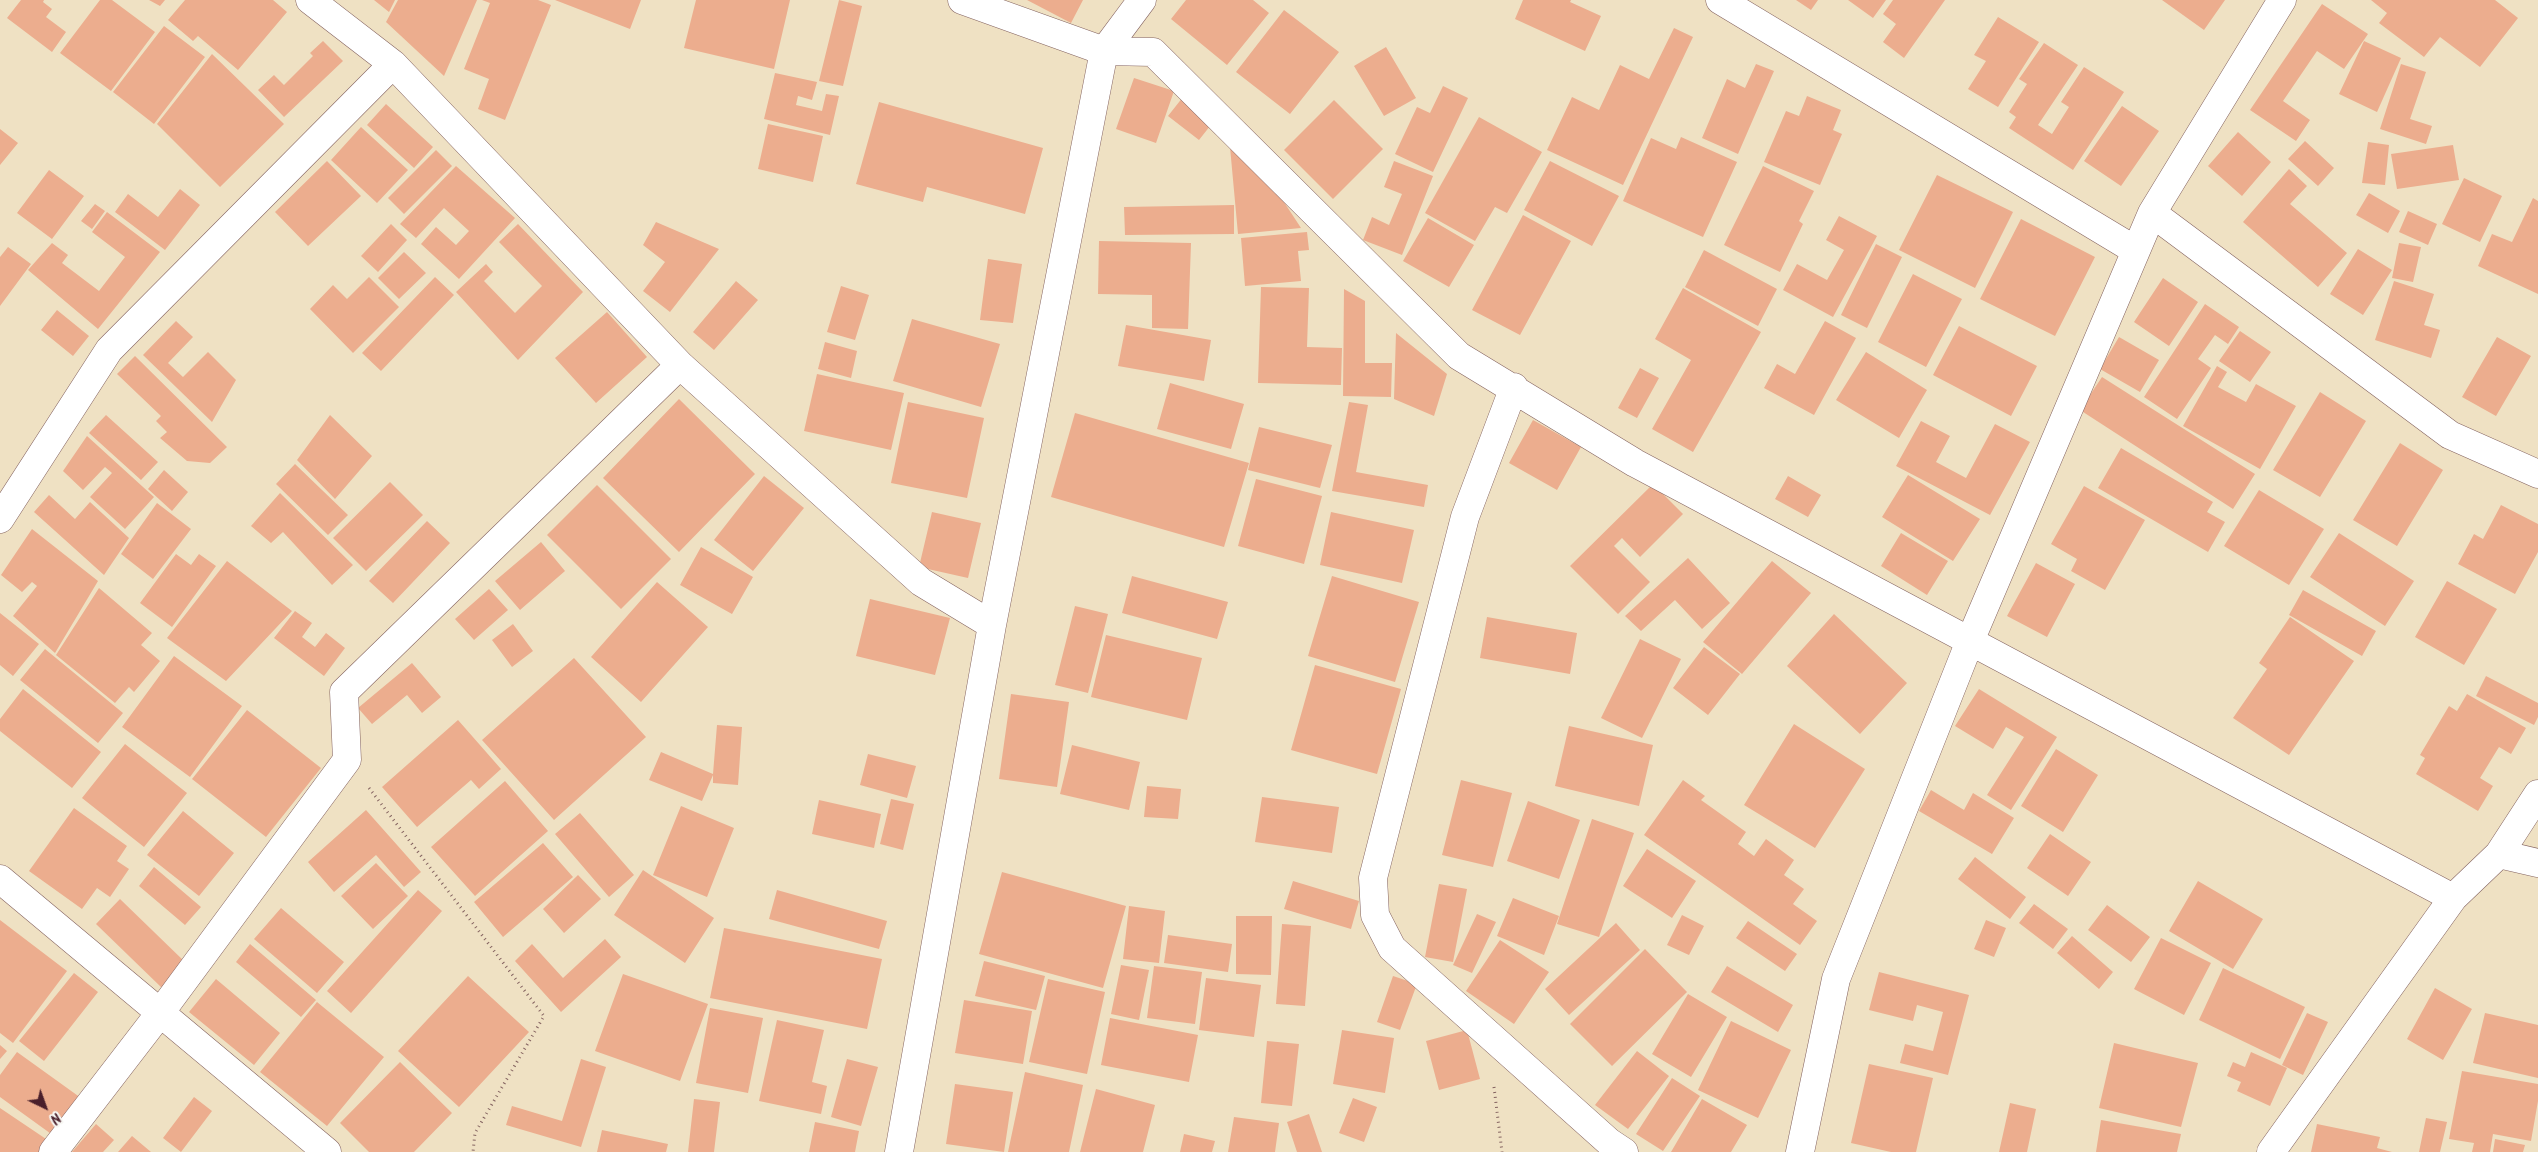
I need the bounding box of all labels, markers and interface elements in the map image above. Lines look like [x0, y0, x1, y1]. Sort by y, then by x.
north arrow [20, 1082, 70, 1132]
text: N [44, 1107, 66, 1129]

